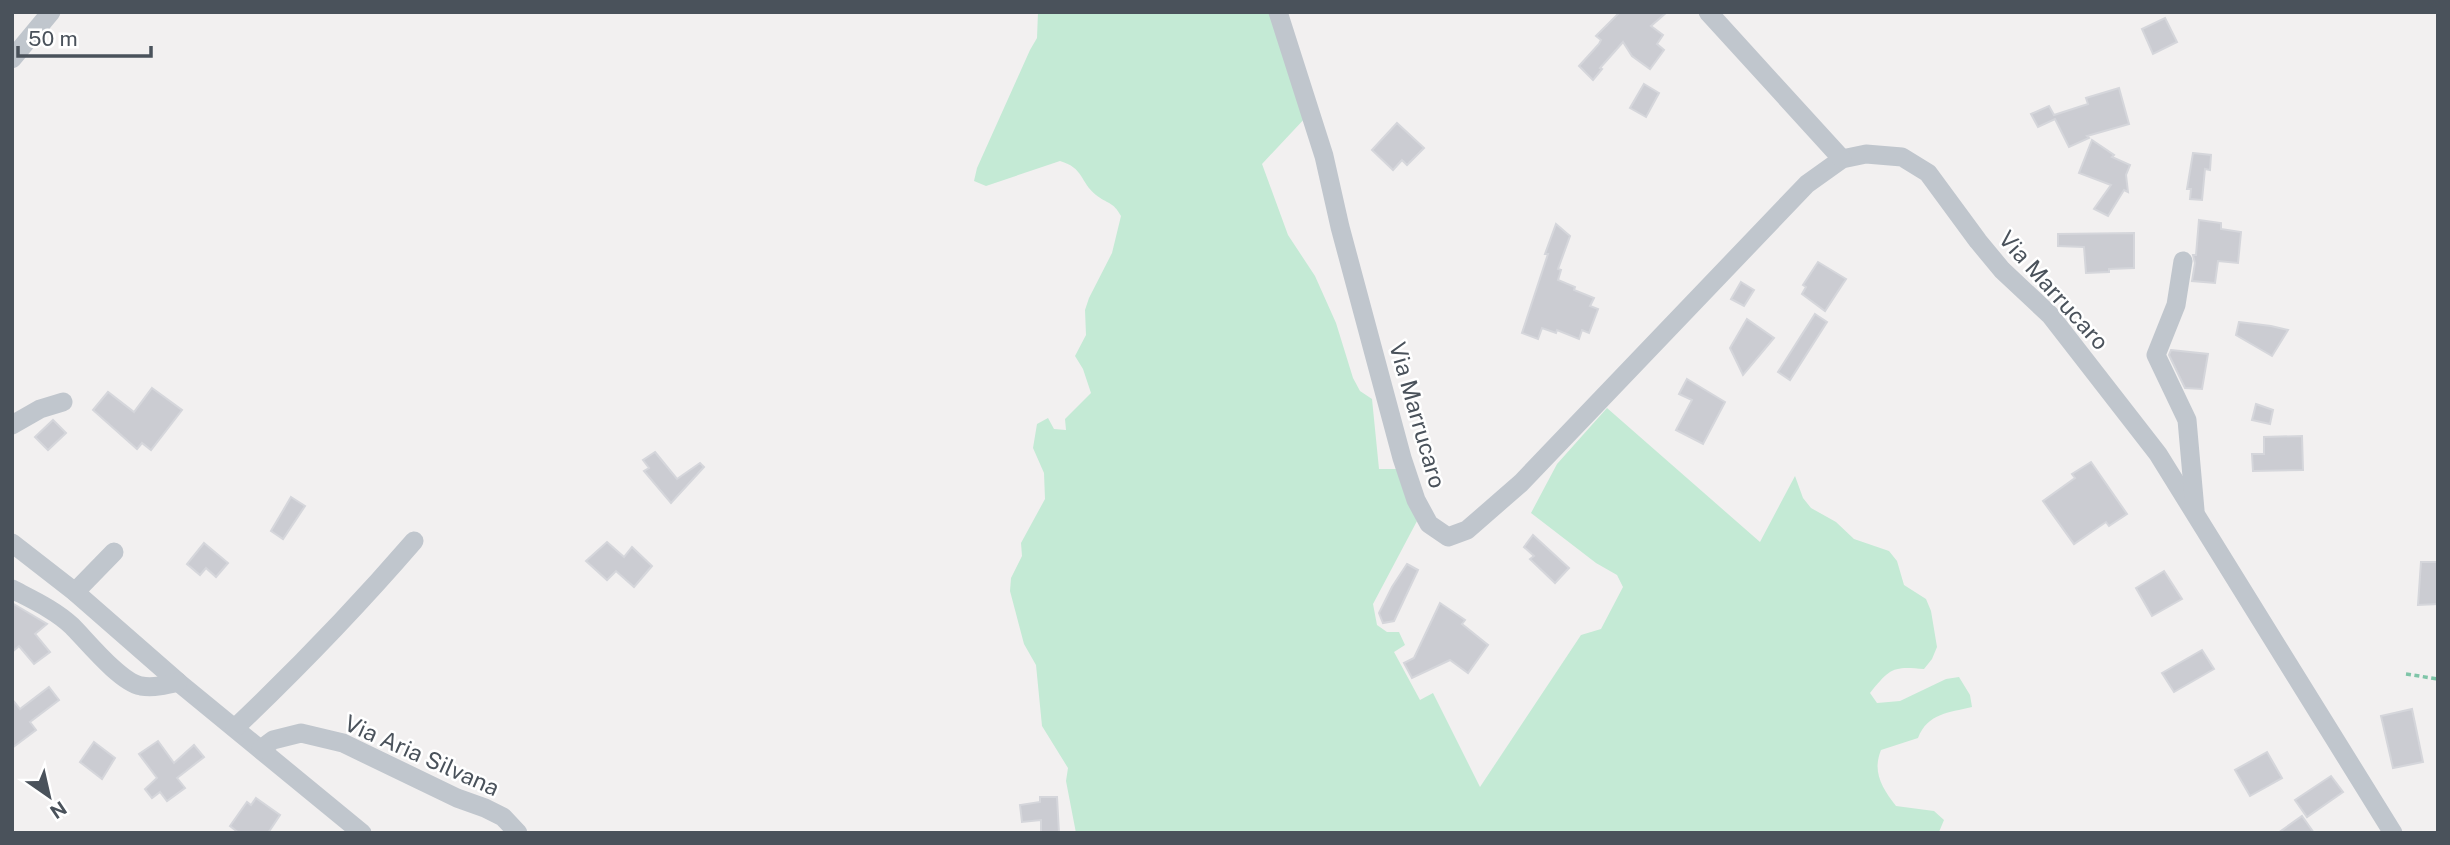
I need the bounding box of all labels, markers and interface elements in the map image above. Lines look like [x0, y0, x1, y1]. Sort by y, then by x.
scale bar [18, 14, 150, 58]
text: 50 m [28, 26, 78, 51]
street label: Via Marrucaro [1994, 225, 2114, 355]
street label: Via Marrucaro [1384, 339, 1452, 491]
street label: Via Aria Silvana [340, 709, 504, 801]
north arrow [14, 761, 84, 831]
text: N [46, 797, 71, 823]

